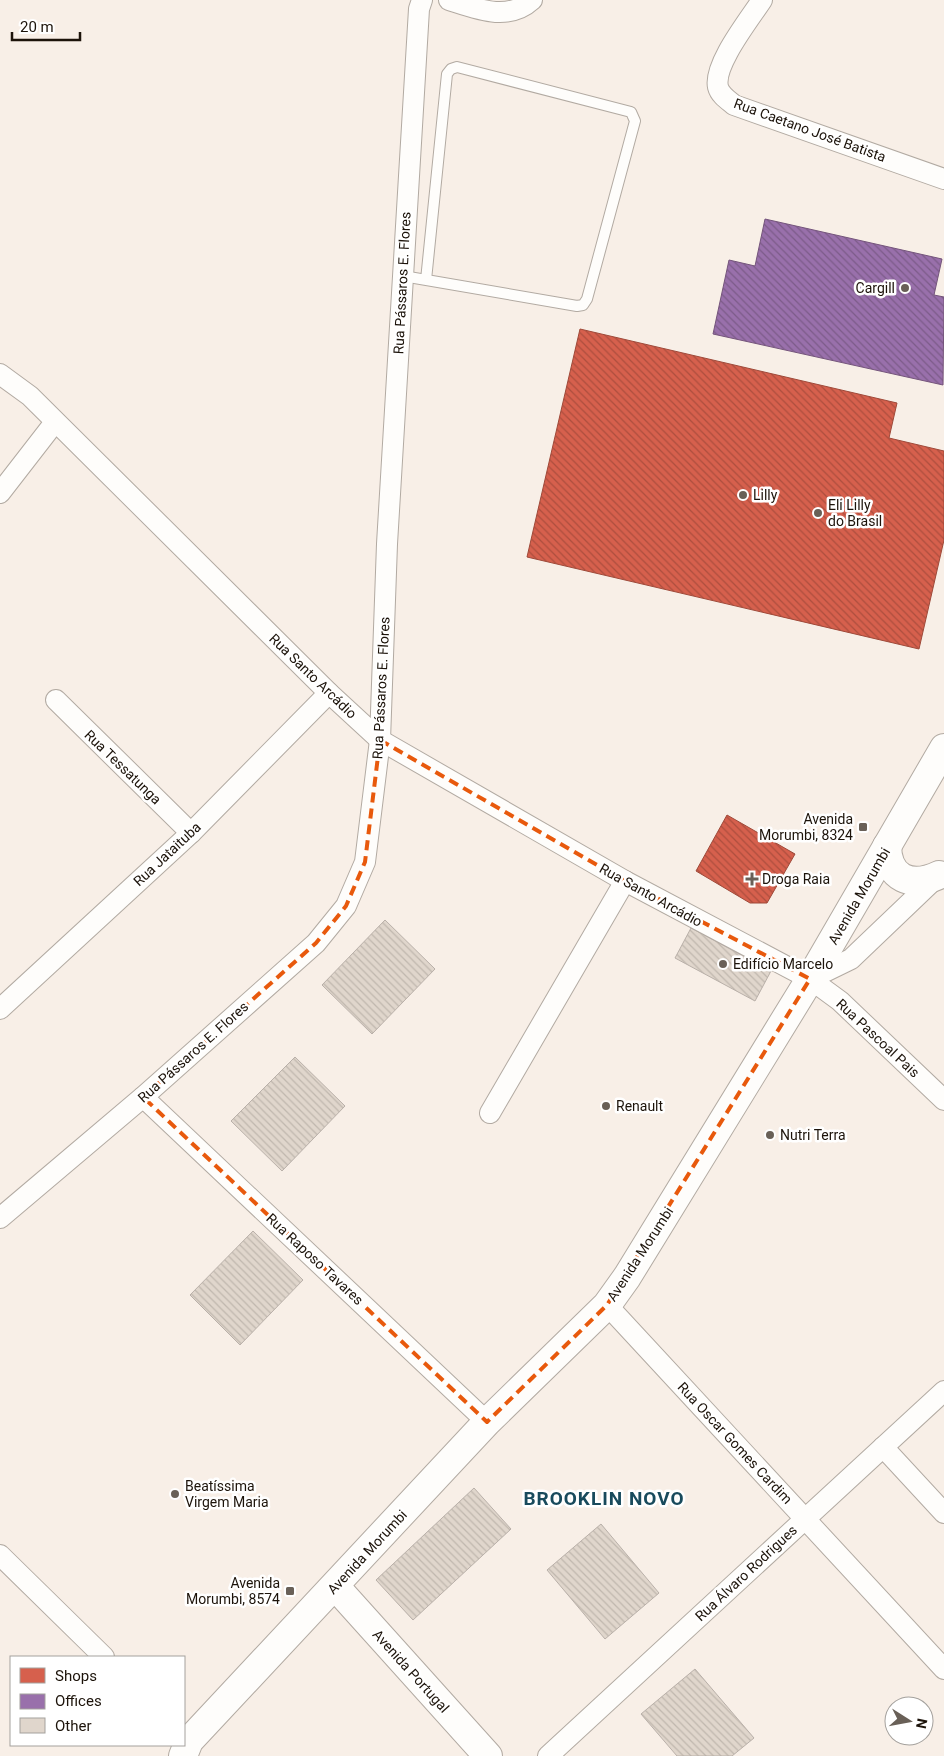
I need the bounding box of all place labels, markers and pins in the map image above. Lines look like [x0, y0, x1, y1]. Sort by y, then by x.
place label: Cargill [856, 280, 895, 296]
marker: Cargill [899, 282, 911, 294]
place label: Lilly [753, 487, 778, 503]
marker: Lilly [737, 489, 749, 501]
place label: Eli Lilly do Brasil [828, 497, 882, 529]
marker: Eli Lilly do Brasil [812, 507, 824, 519]
place label: Avenida Morumbi, 8324 [759, 811, 853, 843]
marker: Avenida Morumbi, 8324 [857, 821, 869, 833]
place label: Droga Raia [762, 871, 830, 887]
marker: Droga Raia [746, 873, 758, 885]
place label: Edifício Marcelo [733, 956, 833, 972]
marker: Edifício Marcelo [717, 958, 729, 970]
place label: Renault [616, 1098, 664, 1114]
marker: Renault [600, 1100, 612, 1112]
place label: Nutri Terra [780, 1127, 846, 1143]
marker: Nutri Terra [764, 1129, 776, 1141]
place label: Beatíssima Virgem Maria [185, 1478, 269, 1510]
marker: Beatíssima Virgem Maria [169, 1488, 181, 1500]
place label: Avenida Morumbi, 8574 [186, 1575, 280, 1607]
marker: Avenida Morumbi, 8574 [284, 1585, 296, 1597]

